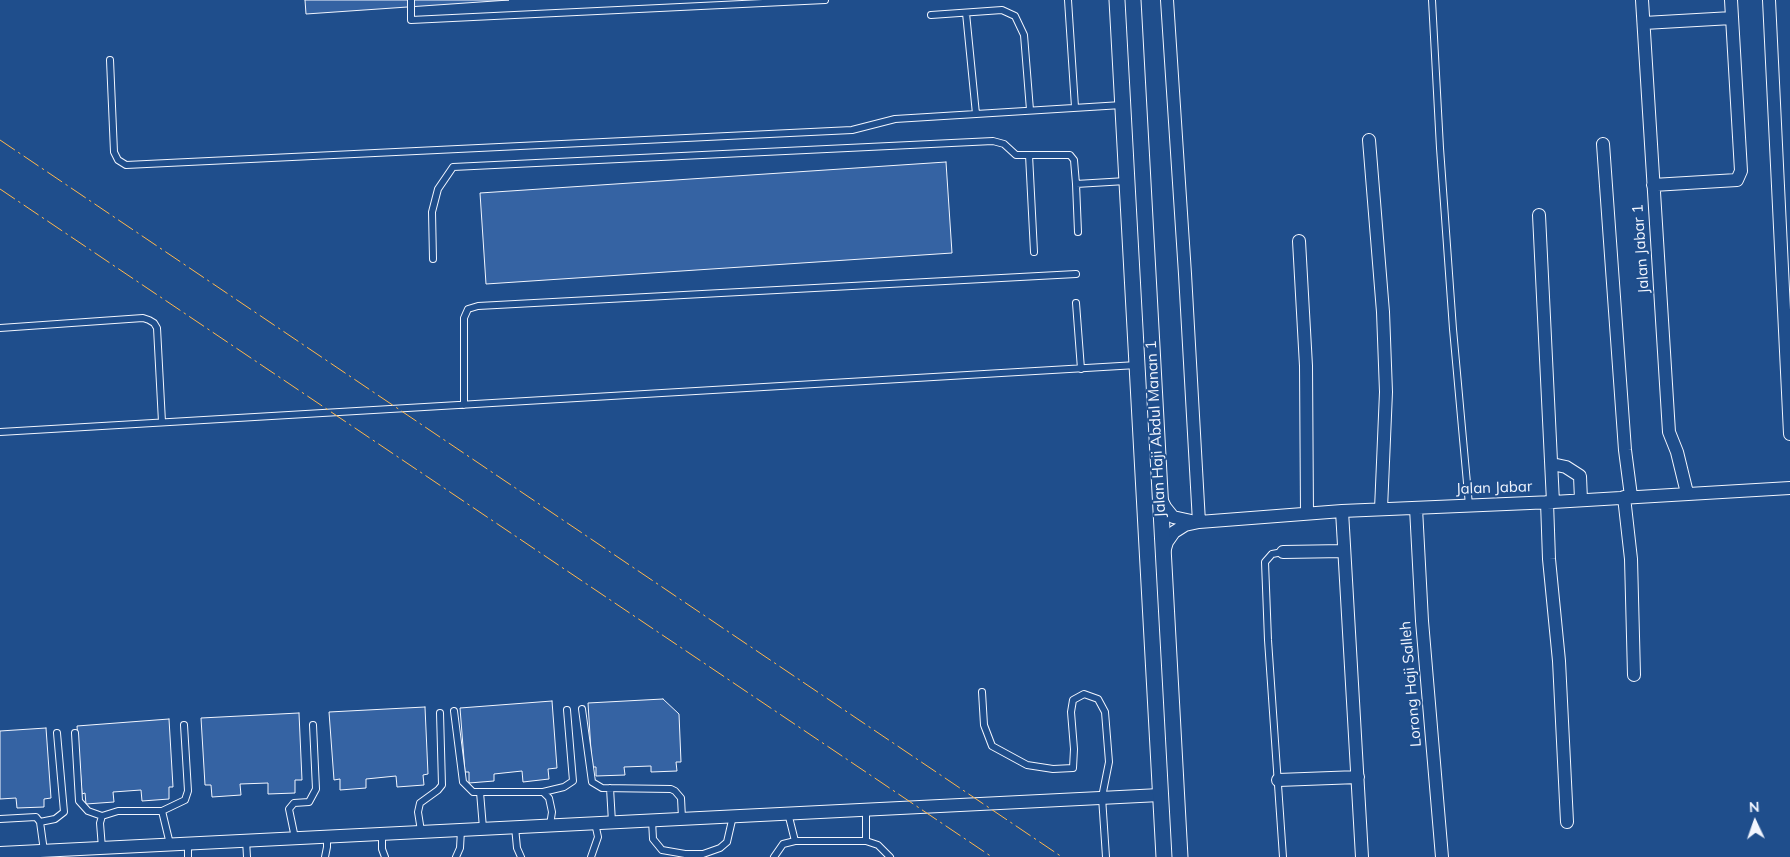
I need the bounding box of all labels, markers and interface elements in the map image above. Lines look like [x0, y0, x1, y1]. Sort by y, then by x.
street label: Jalan Jabar 1 [1629, 204, 1653, 294]
street label: Jalan Haji Abdul Manan 1 [1142, 340, 1170, 518]
street label: Jalan Jabar [1455, 478, 1533, 498]
street label: Lorong Haji Salleh [1397, 620, 1425, 748]
north arrow [1730, 797, 1780, 847]
text: N [1748, 798, 1760, 816]

